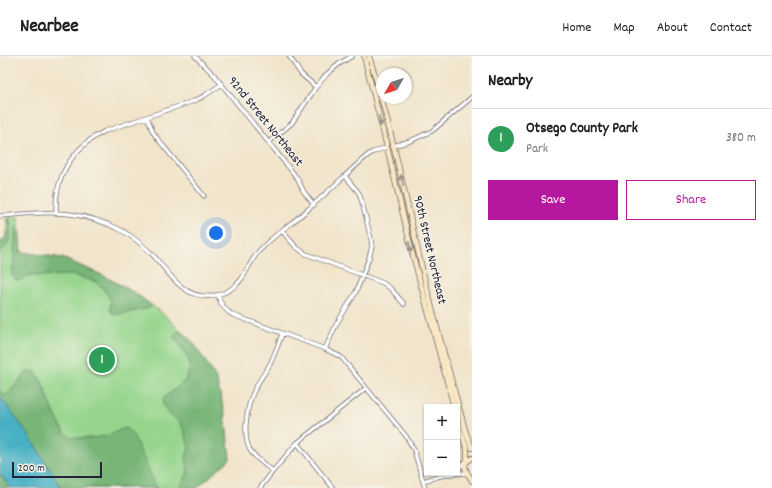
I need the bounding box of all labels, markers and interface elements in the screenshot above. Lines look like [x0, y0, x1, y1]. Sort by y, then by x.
text: Nearbee [20, 14, 79, 41]
text: Home [562, 18, 591, 38]
text: Map [613, 18, 635, 38]
text: About [657, 18, 688, 38]
text: Contact [710, 18, 752, 38]
north arrow [376, 68, 412, 104]
text: Nearby [488, 70, 532, 94]
street label: 92nd Street Northeast [223, 73, 307, 171]
one-way arrow [378, 115, 384, 127]
text: Otsego County Park [526, 118, 638, 140]
text: 1 [500, 129, 502, 148]
text: 380 m [726, 129, 756, 148]
text: Park [526, 140, 548, 159]
one-way arrow [398, 174, 404, 187]
button: Save [488, 180, 618, 220]
button: Share [626, 180, 756, 220]
street label: 90th Street Northeast [407, 194, 451, 307]
your location [206, 223, 226, 243]
one-way arrow [408, 241, 414, 254]
pin: 1 [89, 345, 115, 375]
map controls [424, 404, 460, 476]
button: + [424, 404, 460, 440]
button: − [424, 440, 460, 476]
scale bar [12, 460, 102, 479]
text: 200 m [18, 461, 45, 477]

